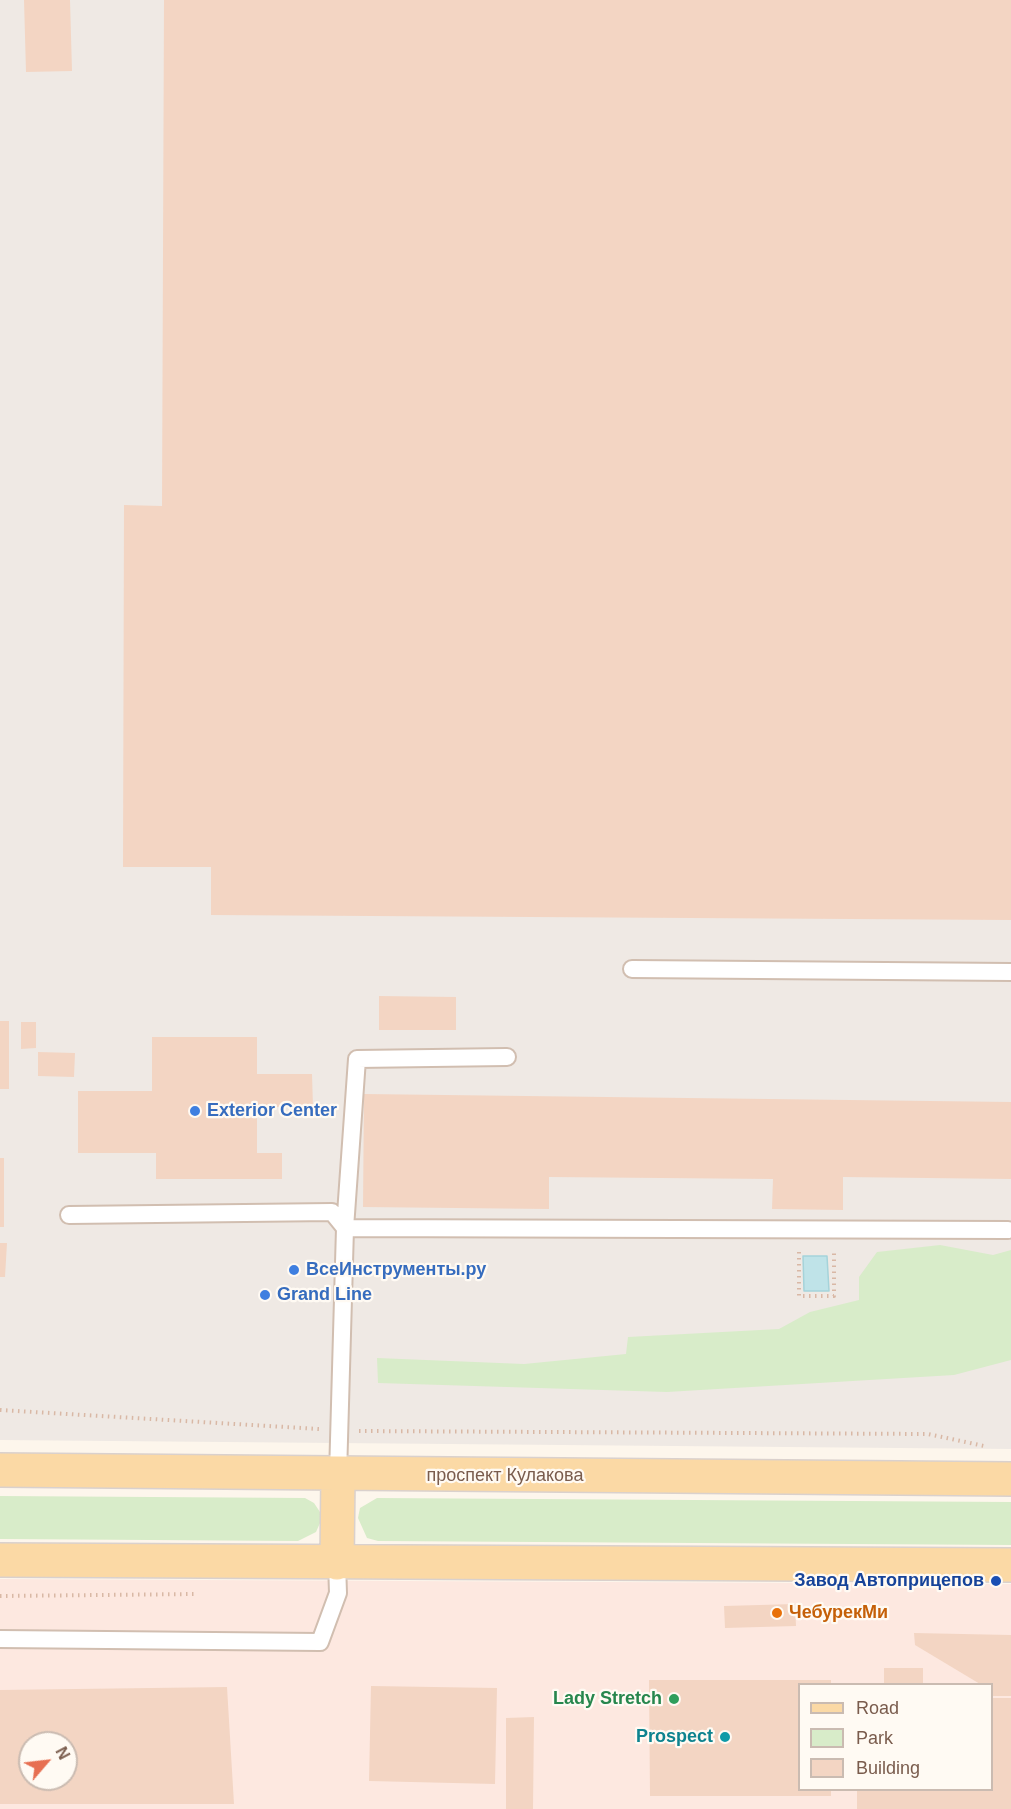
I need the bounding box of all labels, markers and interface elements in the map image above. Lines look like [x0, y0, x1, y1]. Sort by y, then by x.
place label: Exterior Center [207, 1100, 337, 1122]
marker: Exterior Center [188, 1104, 202, 1118]
place label: ВсеИнструменты.ру [306, 1259, 486, 1281]
marker: ВсеИнструменты.ру [287, 1263, 301, 1277]
place label: Grand Line [277, 1284, 372, 1306]
marker: Grand Line [258, 1288, 272, 1302]
street label: проспект Кулакова [427, 1465, 583, 1487]
place label: Завод Автоприцепов [794, 1570, 984, 1592]
marker: Завод Автоприцепов [989, 1574, 1003, 1588]
place label: ЧебурекМи [789, 1602, 888, 1624]
marker: ЧебурекМи [770, 1606, 784, 1620]
legend [798, 1683, 993, 1791]
place label: Lady Stretch [553, 1688, 662, 1710]
marker: Lady Stretch [667, 1692, 681, 1706]
text: Road [856, 1698, 899, 1718]
place label: Prospect [636, 1726, 713, 1748]
text: Park [856, 1728, 893, 1748]
marker: Prospect [718, 1730, 732, 1744]
north arrow [18, 1731, 78, 1791]
text: N [52, 1744, 73, 1762]
text: Building [856, 1758, 920, 1778]

